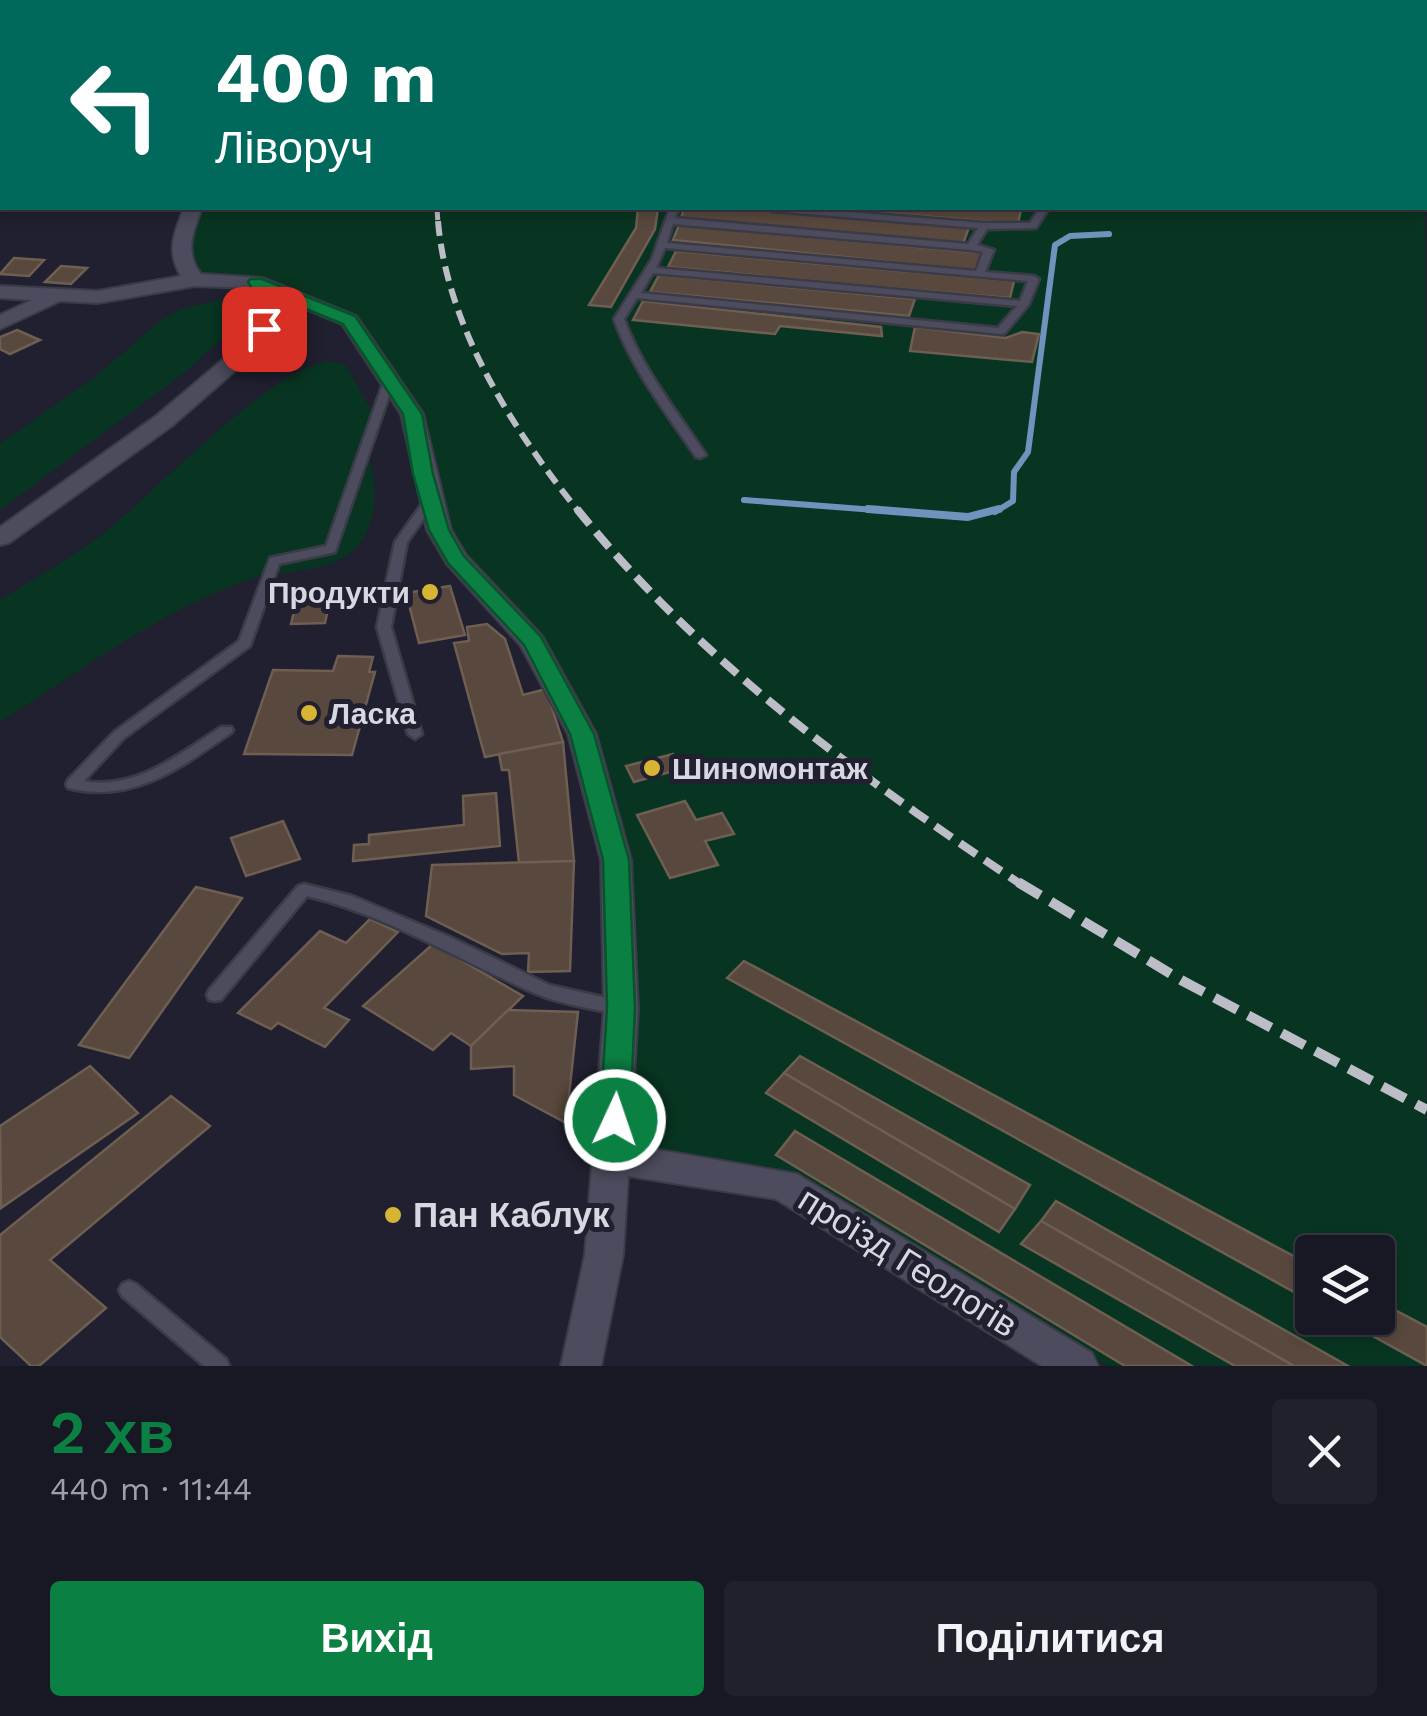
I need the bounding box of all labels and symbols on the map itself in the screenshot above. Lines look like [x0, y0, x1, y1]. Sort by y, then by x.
pin [222, 287, 307, 372]
place label: Продукти [268, 575, 410, 610]
marker: Продукти [419, 581, 441, 603]
place label: Ласка [329, 696, 416, 731]
marker: Ласка [298, 702, 320, 724]
place label: Шиномонтаж [672, 751, 868, 786]
marker: Шиномонтаж [641, 757, 663, 779]
position arrow [563, 1068, 667, 1172]
street label: проїзд Геологів [791, 1178, 1025, 1346]
place label: Пан Каблук [413, 1194, 610, 1236]
marker: Пан Каблук [382, 1204, 404, 1226]

